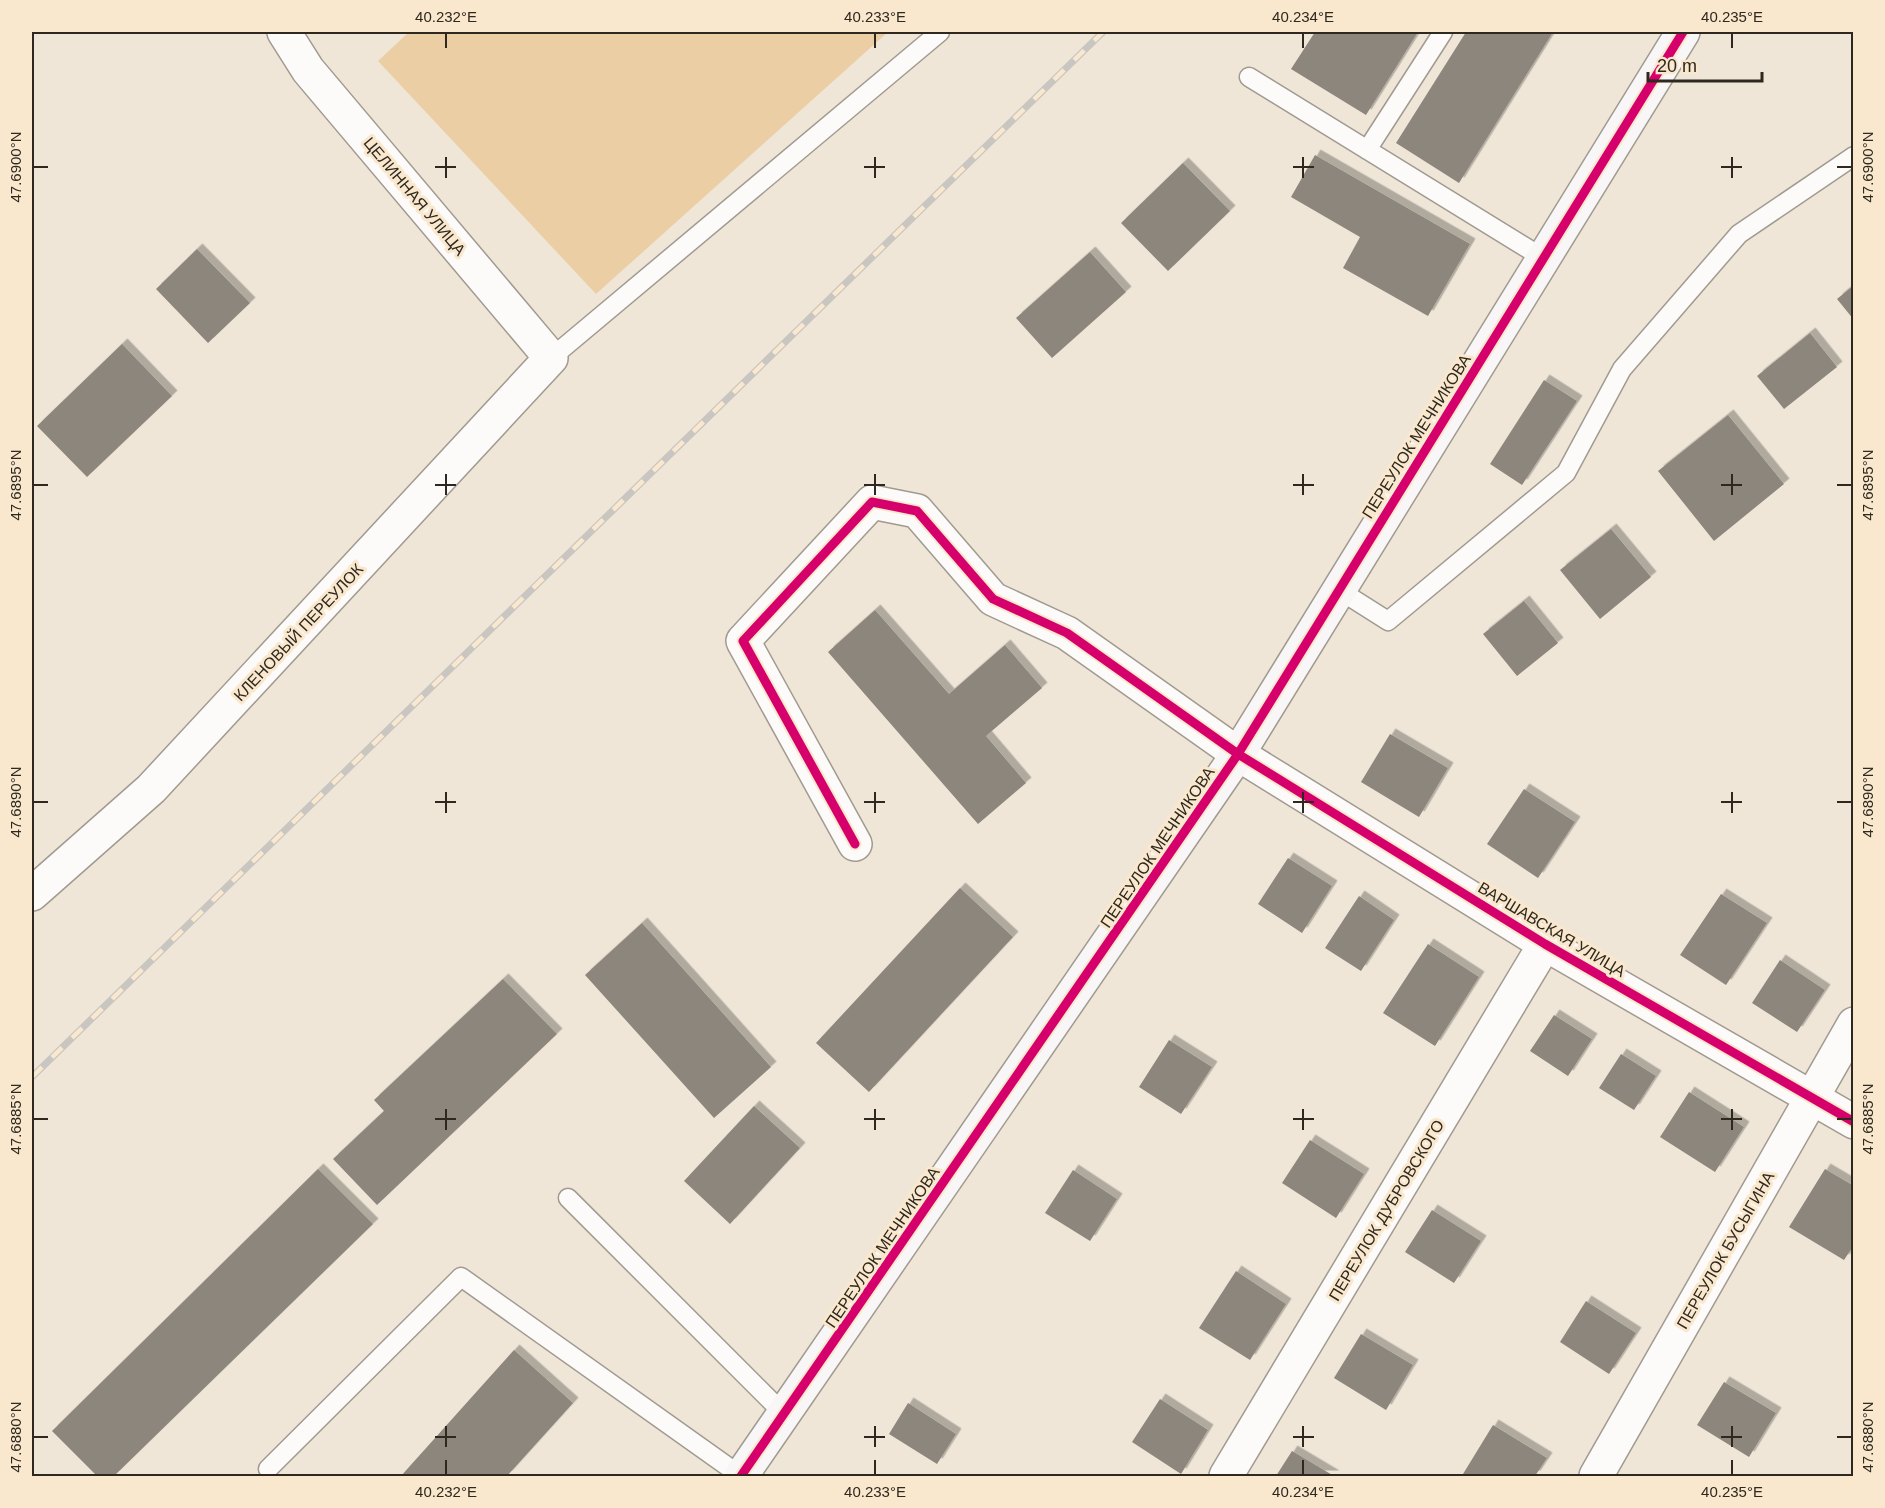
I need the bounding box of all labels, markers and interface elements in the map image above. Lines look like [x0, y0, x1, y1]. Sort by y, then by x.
text: 40.232°E [415, 8, 477, 25]
text: 40.233°E [844, 8, 906, 25]
text: 40.234°E [1272, 8, 1334, 25]
text: 40.235°E [1701, 8, 1763, 25]
scale bar [1648, 45, 1762, 83]
text: 20 m [1657, 56, 1697, 76]
text: 47.6900°N [7, 131, 24, 203]
text: 47.6900°N [1859, 131, 1876, 203]
street label: ЦЕЛИННАЯ УЛИЦА [360, 134, 469, 259]
street label: ПЕРЕУЛОК МЕЧНИКОВА [1359, 351, 1474, 521]
text: 47.6895°N [7, 449, 24, 521]
text: 47.6895°N [1859, 449, 1876, 521]
street label: КЛЕНОВЫЙ ПЕРЕУЛОК [230, 559, 367, 704]
street label: ПЕРЕУЛОК МЕЧНИКОВА [1097, 764, 1218, 931]
text: 47.6890°N [7, 766, 24, 838]
text: 47.6890°N [1859, 766, 1876, 838]
street label: ВАРШАВСКАЯ УЛИЦА [1475, 879, 1629, 980]
text: 47.6885°N [7, 1083, 24, 1155]
text: 47.6885°N [1859, 1083, 1876, 1155]
street label: ПЕРЕУЛОК ДУБРОВСКОГО [1326, 1117, 1447, 1304]
street label: ПЕРЕУЛОК МЕЧНИКОВА [822, 1164, 943, 1331]
street label: ПЕРЕУЛОК БУСЫГИНА [1674, 1169, 1778, 1332]
text: 47.6880°N [7, 1401, 24, 1473]
text: 47.6880°N [1859, 1401, 1876, 1473]
text: 40.232°E [415, 1483, 477, 1500]
text: 40.233°E [844, 1483, 906, 1500]
text: 40.234°E [1272, 1483, 1334, 1500]
text: 40.235°E [1701, 1483, 1763, 1500]

